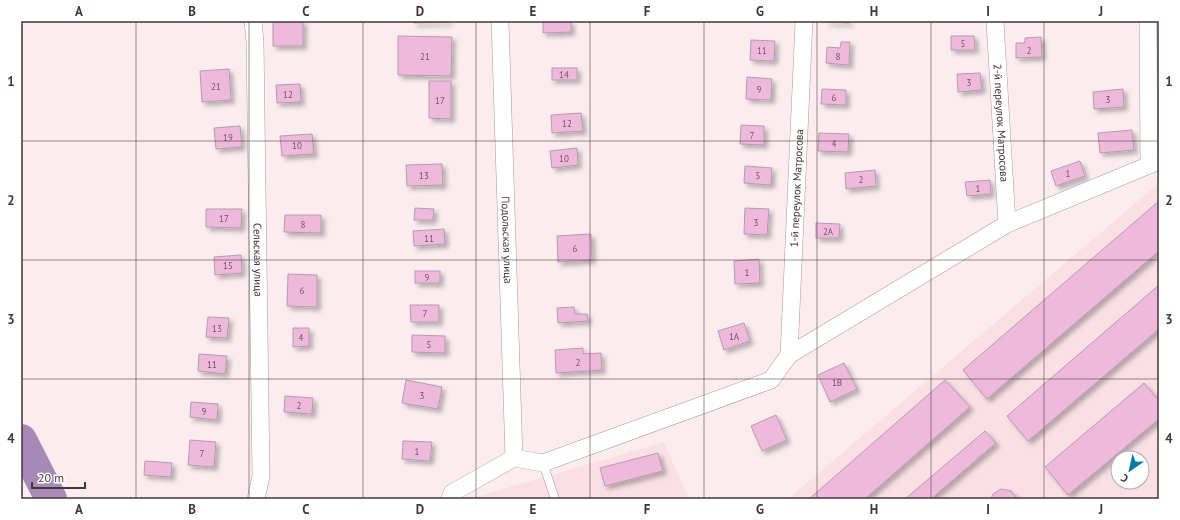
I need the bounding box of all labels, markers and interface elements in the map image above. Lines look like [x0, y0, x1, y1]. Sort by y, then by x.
text: A [75, 3, 83, 20]
text: B [188, 3, 196, 20]
text: C [302, 3, 310, 20]
text: D [416, 3, 424, 20]
text: E [530, 3, 537, 20]
text: F [644, 3, 651, 20]
text: G [756, 3, 764, 20]
text: H [870, 3, 878, 20]
text: I [986, 3, 990, 20]
text: J [1098, 3, 1103, 20]
house number: 5 [961, 38, 966, 49]
house number: 11 [757, 45, 767, 56]
house number: 2 [1027, 45, 1032, 56]
house number: 21 [420, 51, 430, 62]
house number: 8 [836, 51, 841, 62]
street label: 2-й переулок Матросова [991, 63, 1012, 182]
house number: 14 [559, 69, 569, 80]
text: 1 [7, 73, 15, 90]
text: 1 [1165, 73, 1173, 90]
house number: 3 [967, 77, 972, 88]
house number: 21 [211, 81, 221, 92]
house number: 9 [757, 84, 762, 95]
house number: 12 [283, 89, 293, 100]
house number: 6 [832, 92, 837, 103]
house number: 3 [1106, 94, 1111, 105]
house number: 17 [435, 95, 445, 106]
house number: 12 [562, 118, 572, 129]
street label: 1-й переулок Матросова [787, 129, 806, 248]
house number: 7 [750, 130, 755, 141]
house number: 19 [223, 132, 233, 143]
house number: 4 [832, 138, 837, 149]
house number: 10 [292, 140, 302, 151]
house number: 10 [559, 153, 569, 164]
house number: 1 [1066, 168, 1071, 179]
house number: 13 [419, 170, 429, 181]
house number: 5 [756, 170, 761, 181]
house number: 2 [859, 174, 864, 185]
house number: 1 [976, 183, 981, 194]
text: 2 [7, 192, 15, 209]
text: 2 [1165, 192, 1173, 209]
street label: Подольская улица [499, 196, 515, 284]
house number: 17 [219, 213, 229, 224]
house number: 3 [754, 217, 759, 228]
house number: 8 [301, 219, 306, 230]
street label: Сельская улица [251, 223, 266, 297]
house number: 2А [823, 226, 834, 237]
house number: 11 [424, 233, 434, 244]
house number: 6 [573, 243, 578, 254]
house number: 15 [223, 260, 233, 271]
house number: 1 [745, 267, 750, 278]
house number: 9 [425, 272, 430, 283]
house number: 6 [300, 285, 305, 296]
house number: 7 [423, 308, 428, 319]
text: 3 [7, 311, 15, 328]
text: 3 [1165, 311, 1173, 328]
house number: 13 [212, 323, 222, 334]
house number: 1А [729, 331, 740, 342]
house number: 4 [299, 332, 304, 343]
house number: 5 [427, 339, 432, 350]
house number: 2 [576, 357, 581, 368]
house number: 11 [207, 359, 217, 370]
house number: 1В [832, 377, 842, 388]
house number: 3 [420, 390, 425, 401]
house number: 2 [297, 400, 302, 411]
house number: 9 [202, 406, 207, 417]
text: 4 [7, 430, 15, 447]
text: 4 [1165, 430, 1173, 447]
house number: 1 [415, 446, 420, 457]
house number: 7 [200, 448, 205, 459]
north arrow [1110, 450, 1150, 490]
scale bar [32, 464, 85, 490]
text: 20 m [38, 470, 64, 485]
text: С [1118, 471, 1131, 486]
text: A [75, 501, 83, 518]
text: B [188, 501, 196, 518]
text: C [302, 501, 310, 518]
text: D [416, 501, 424, 518]
text: E [530, 501, 537, 518]
text: F [644, 501, 651, 518]
text: G [756, 501, 764, 518]
text: H [870, 501, 878, 518]
text: I [986, 501, 990, 518]
text: J [1098, 501, 1103, 518]

